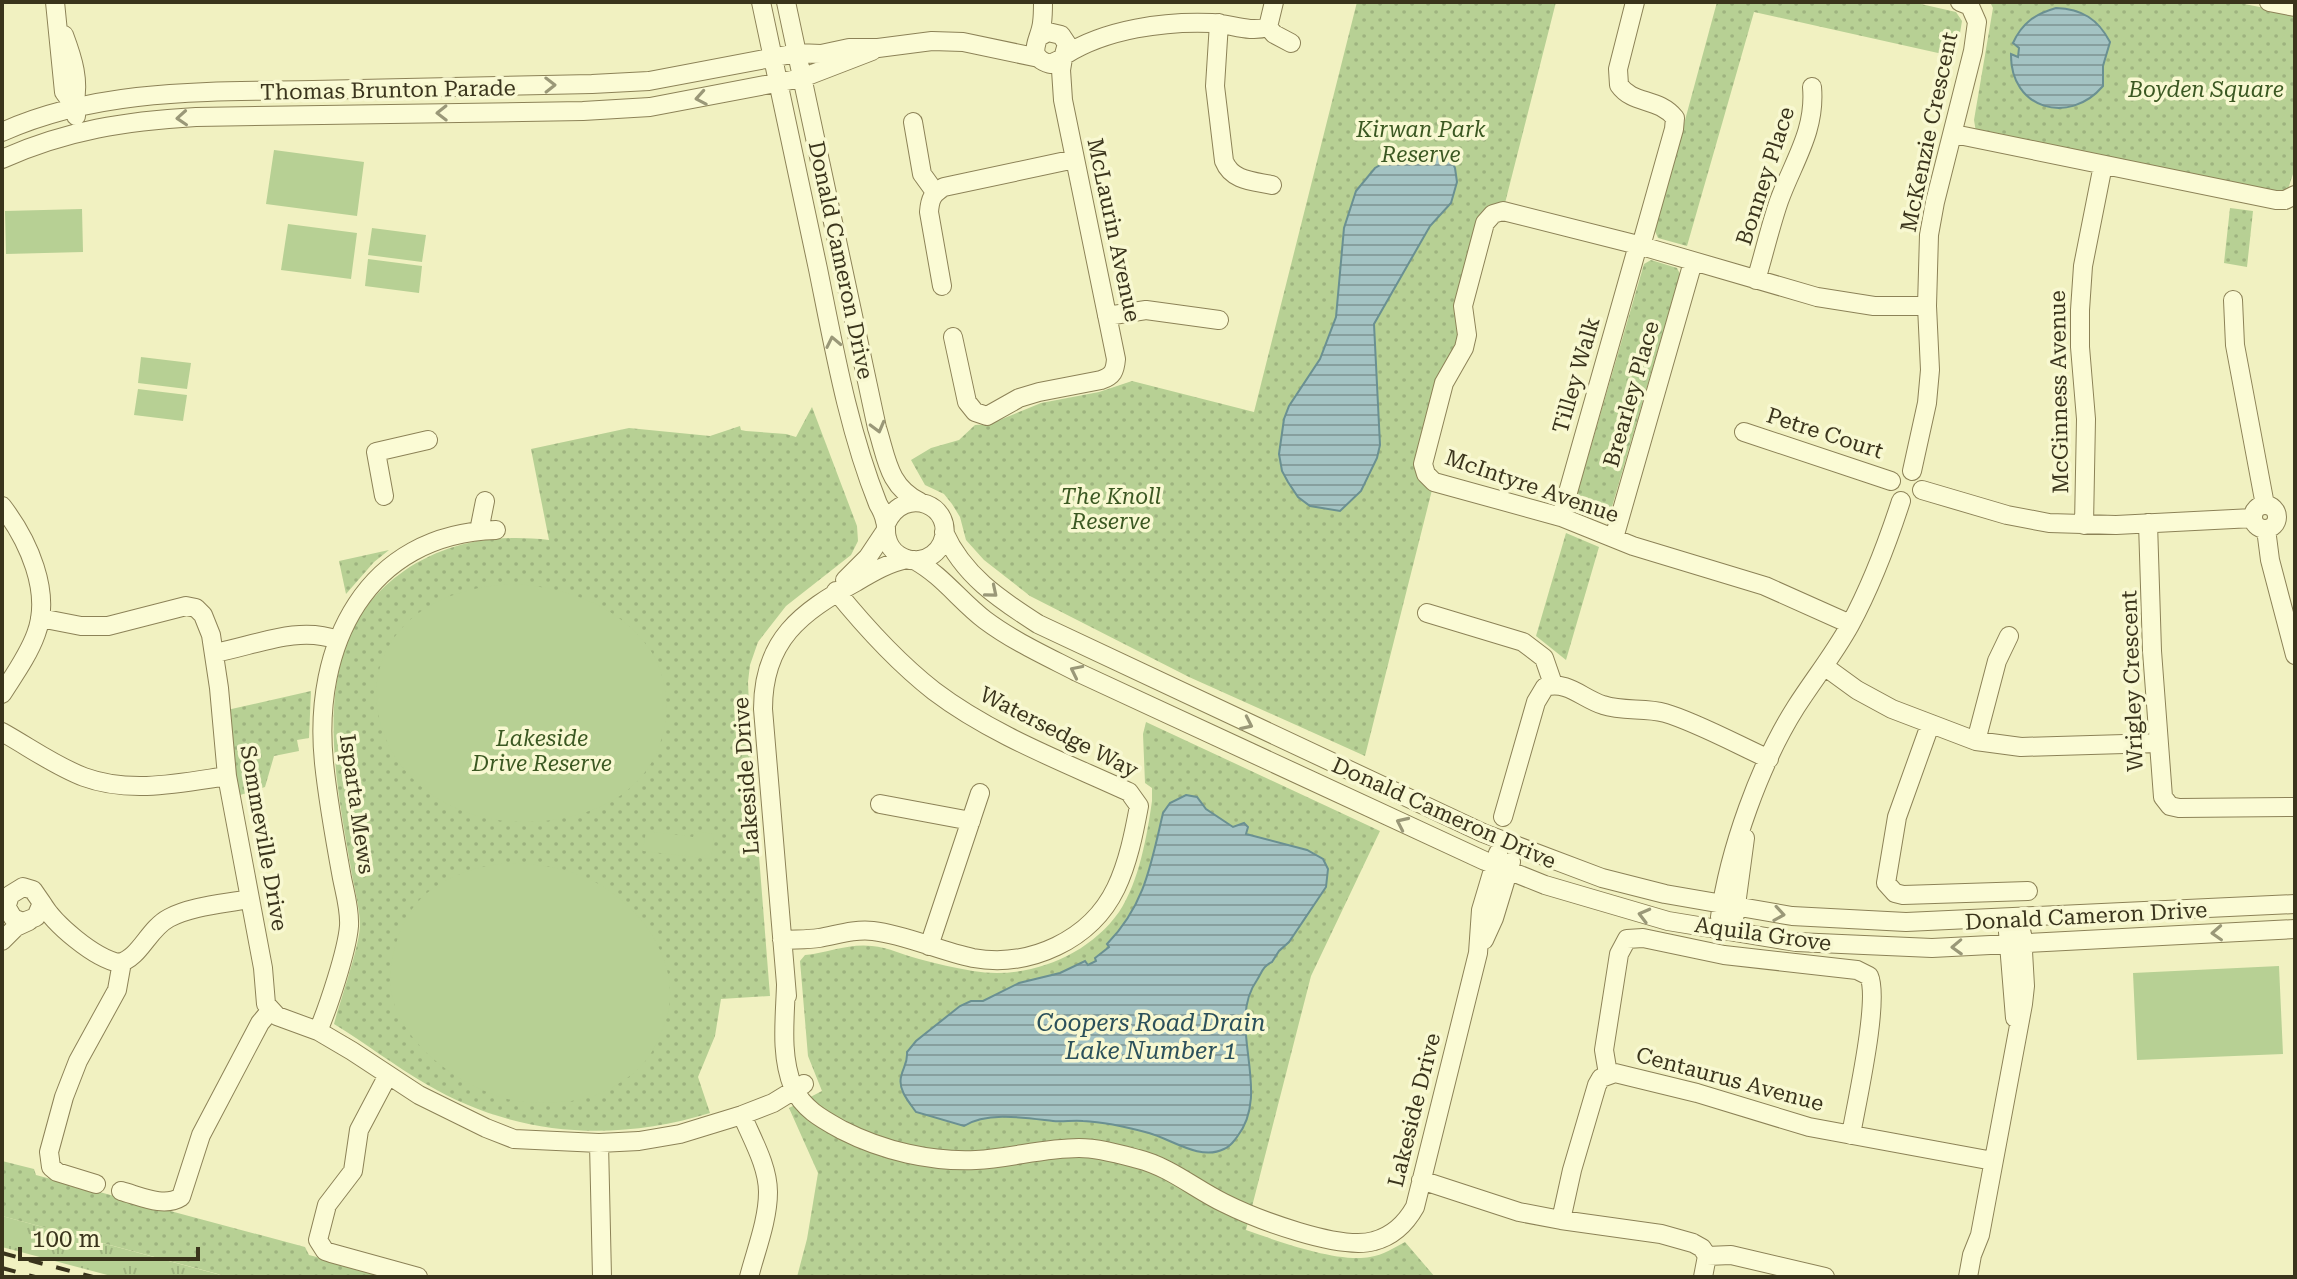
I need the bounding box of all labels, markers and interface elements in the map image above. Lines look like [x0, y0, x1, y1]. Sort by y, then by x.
street label: McKenzie Crescent [1896, 30, 1962, 234]
street label: Thomas Brunton Parade [260, 75, 516, 105]
one-way arrow [544, 76, 557, 94]
park label: Boyden Square [2127, 77, 2284, 102]
one-way arrow [695, 88, 708, 105]
one-way arrow [435, 104, 448, 122]
street label: Bonney Place [1731, 104, 1799, 248]
one-way arrow [176, 109, 189, 126]
park label: Kirwan Park Reserve [1355, 117, 1486, 167]
street label: McLaurin Avenue [1082, 136, 1146, 324]
street label: Donald Cameron Drive [804, 139, 878, 381]
street label: McGinness Avenue [2045, 290, 2073, 494]
street label: Tilley Walk [1547, 314, 1605, 436]
street label: Brearley Place [1598, 318, 1664, 470]
one-way arrow [825, 335, 842, 349]
street label: Petre Court [1764, 402, 1886, 464]
one-way arrow [868, 420, 885, 434]
street label: McIntyre Avenue [1442, 445, 1622, 527]
park label: The Knoll Reserve [1061, 484, 1161, 534]
one-way arrow [982, 582, 997, 597]
street label: Wrigley Crescent [2116, 590, 2148, 772]
one-way arrow [1070, 665, 1084, 681]
street label: Watersedge Way [976, 681, 1142, 783]
street label: Lakeside Drive [728, 696, 764, 856]
one-way arrow [1239, 714, 1254, 730]
park label: Lakeside Drive Reserve [471, 726, 612, 776]
street label: Isparta Mews [335, 733, 379, 875]
street label: Sommeville Drive [235, 743, 293, 933]
street label: Donald Cameron Drive [1328, 752, 1560, 874]
one-way arrow [1395, 816, 1410, 832]
street label: Donald Cameron Drive [1964, 897, 2208, 935]
one-way arrow [1772, 905, 1786, 922]
one-way arrow [1638, 908, 1652, 924]
street label: Aquila Grove [1693, 912, 1833, 956]
one-way arrow [2210, 925, 2223, 942]
one-way arrow [1950, 938, 1963, 955]
water label: Coopers Road Drain Lake Number 1 [1036, 1009, 1266, 1065]
street label: Lakeside Drive [1383, 1030, 1445, 1190]
street label: Centaurus Avenue [1633, 1042, 1827, 1116]
scale bar [20, 1211, 198, 1261]
text: 100 m [32, 1225, 100, 1253]

